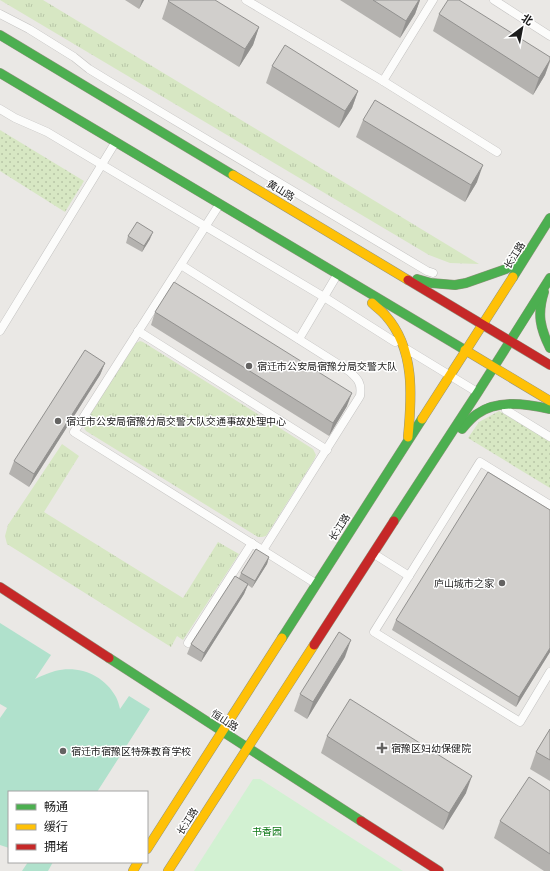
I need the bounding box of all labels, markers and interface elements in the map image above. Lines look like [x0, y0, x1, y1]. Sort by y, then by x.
north arrow [502, 8, 542, 48]
text: 北 [519, 12, 535, 28]
street label: 黄山路 [265, 178, 296, 204]
street label: 长江路 [502, 240, 528, 271]
marker: 宿迁市公安局宿豫分局交警大队 [244, 361, 254, 371]
place label: 宿迁市公安局宿豫分局交警大队 [257, 361, 397, 373]
marker: 宿迁市公安局宿豫分局交警大队交通事故处理中心 [53, 416, 63, 426]
place label: 宿迁市公安局宿豫分局交警大队交通事故处理中心 [66, 416, 286, 428]
street label: 长江路 [327, 512, 353, 543]
place label: 庐山城市之家 [434, 578, 495, 590]
marker: 庐山城市之家 [497, 578, 507, 588]
street label: 恒山路 [209, 708, 240, 734]
marker: 宿豫区妇幼保健院 [376, 742, 388, 754]
place label: 宿豫区妇幼保健院 [391, 743, 471, 755]
marker: 宿迁市宿豫区特殊教育学校 [58, 746, 68, 756]
place label: 宿迁市宿豫区特殊教育学校 [71, 746, 191, 758]
legend [8, 791, 148, 863]
text: 畅通 [44, 800, 68, 814]
street label: 长江路 [175, 806, 201, 837]
text: 缓行 [44, 820, 68, 834]
park label: 书香园 [252, 826, 282, 838]
text: 拥堵 [44, 840, 68, 854]

